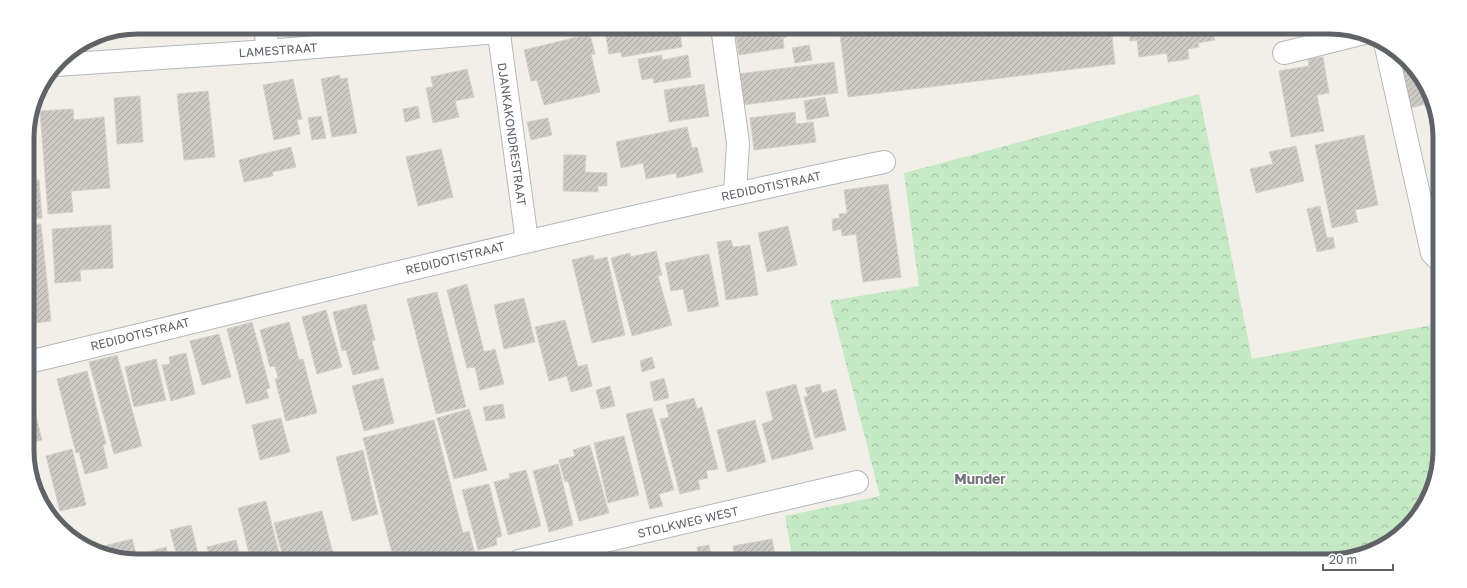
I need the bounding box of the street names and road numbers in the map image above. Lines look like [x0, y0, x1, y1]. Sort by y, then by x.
street label: LAMESTRAAT [238, 40, 318, 60]
street label: DJANKAKONDRESTRAAT [495, 62, 530, 207]
street label: REDIDOTISTRAAT [720, 168, 823, 204]
street label: REDIDOTISTRAAT [404, 238, 507, 278]
street label: REDIDOTISTRAAT [89, 314, 192, 354]
street label: STOLKWEG WEST [636, 503, 740, 541]

